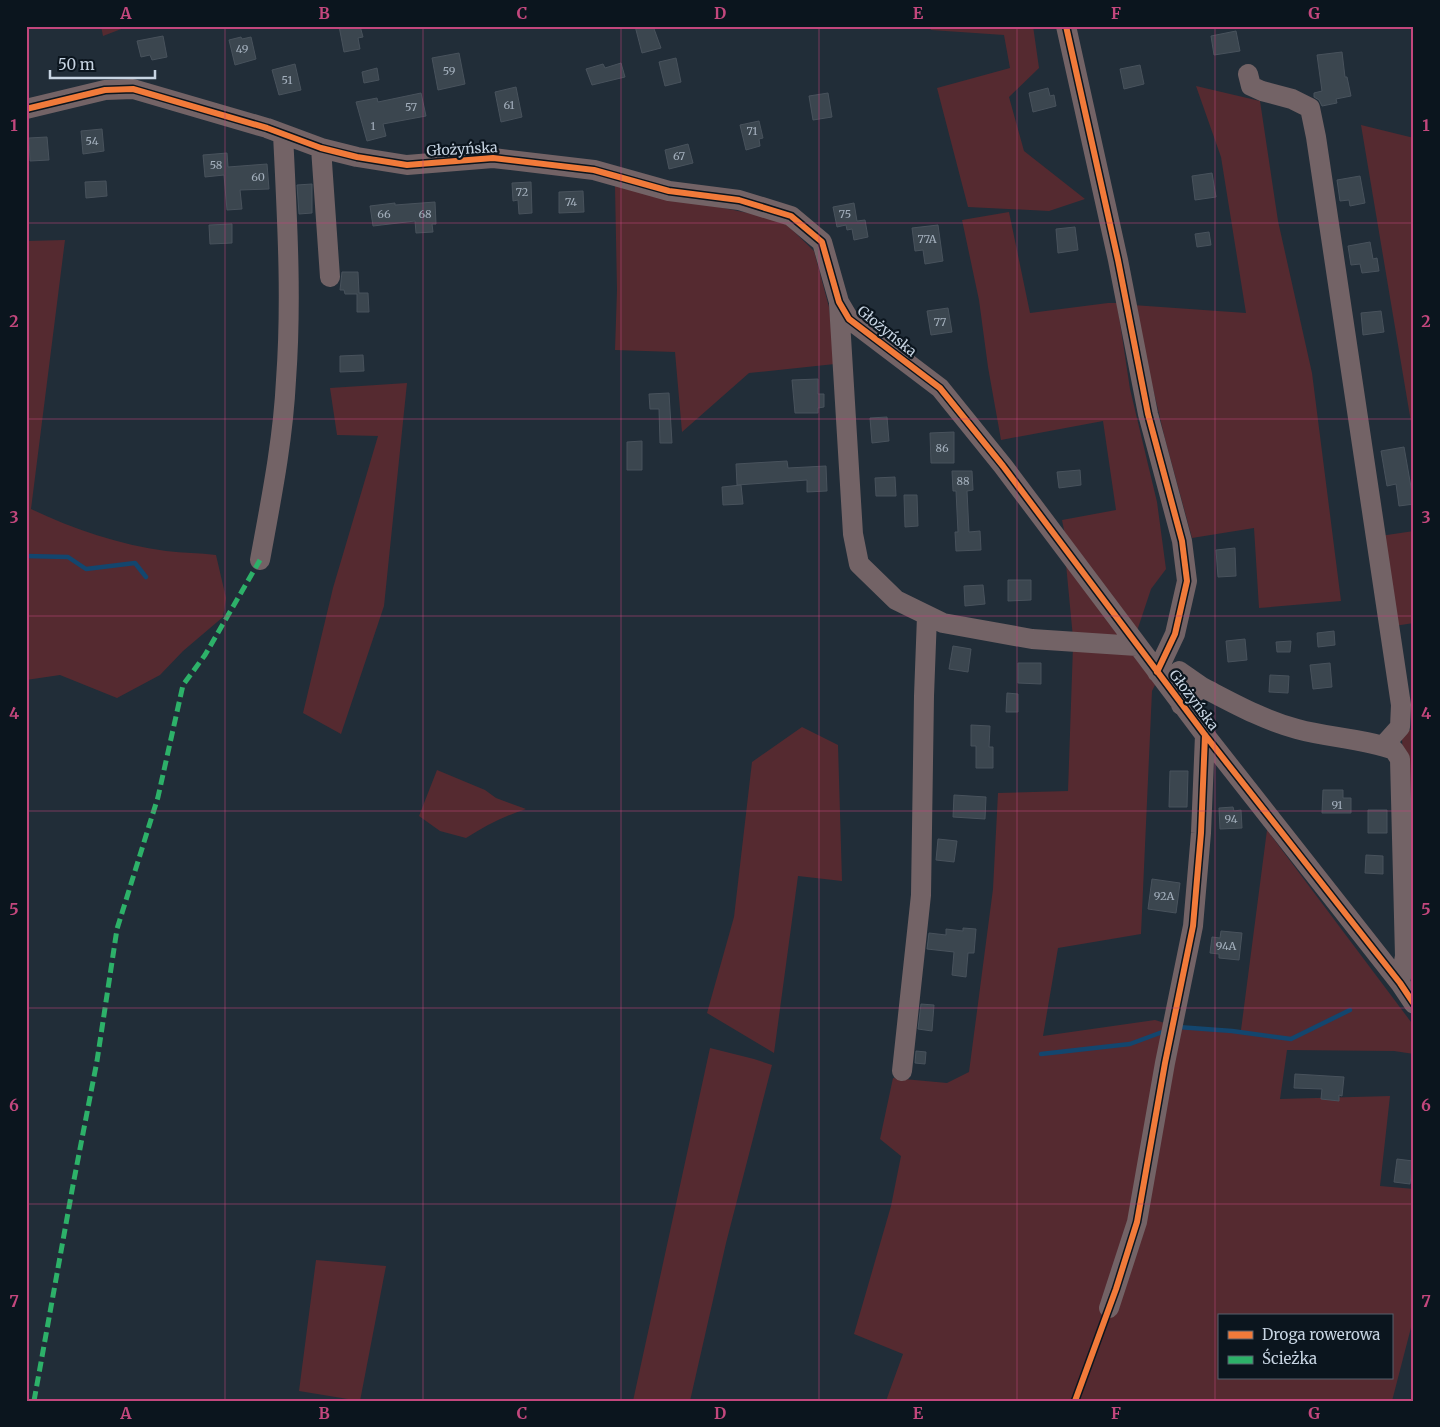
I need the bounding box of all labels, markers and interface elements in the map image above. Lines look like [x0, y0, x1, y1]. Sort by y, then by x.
text: A [119, 3, 132, 23]
text: B [318, 3, 330, 23]
text: C [517, 3, 527, 23]
text: D [714, 3, 726, 23]
text: E [913, 3, 924, 23]
text: F [1111, 3, 1121, 23]
text: G [1308, 3, 1320, 23]
house number: 49 [236, 42, 249, 56]
scale bar [50, 48, 155, 80]
text: 50 m [58, 55, 95, 74]
house number: 59 [443, 64, 456, 78]
house number: 51 [282, 73, 292, 87]
house number: 61 [504, 98, 514, 112]
house number: 57 [405, 100, 417, 114]
text: 1 [10, 115, 18, 135]
text: 1 [1422, 115, 1430, 135]
house number: 1 [371, 119, 376, 133]
house number: 71 [746, 124, 758, 138]
house number: 54 [86, 134, 99, 148]
street label: Głożyńska [426, 138, 499, 160]
house number: 67 [673, 149, 685, 163]
house number: 58 [210, 158, 223, 172]
house number: 60 [251, 170, 265, 184]
house number: 72 [516, 185, 528, 199]
house number: 74 [565, 195, 577, 209]
house number: 66 [377, 207, 391, 221]
house number: 68 [418, 207, 432, 221]
house number: 75 [839, 207, 851, 221]
house number: 77A [917, 232, 937, 246]
street label: Głożyńska [854, 302, 921, 361]
text: 2 [9, 311, 19, 331]
text: 2 [1421, 311, 1431, 331]
house number: 77 [934, 315, 946, 329]
house number: 86 [935, 441, 949, 455]
house number: 88 [956, 474, 970, 488]
text: 3 [9, 507, 19, 527]
text: 3 [1421, 507, 1431, 527]
street label: Głożyńska [1165, 666, 1223, 734]
text: 4 [9, 703, 19, 723]
text: 4 [1421, 703, 1431, 723]
house number: 91 [1331, 798, 1343, 812]
house number: 94 [1224, 812, 1238, 826]
house number: 92A [1154, 889, 1175, 903]
text: 5 [9, 899, 19, 919]
text: 5 [1421, 899, 1431, 919]
house number: 94A [1216, 939, 1237, 953]
text: 6 [9, 1095, 19, 1115]
text: 6 [1421, 1095, 1431, 1115]
text: 7 [9, 1291, 19, 1311]
text: 7 [1421, 1291, 1431, 1311]
legend [1218, 1314, 1392, 1380]
text: Droga rowerowa [1262, 1325, 1380, 1344]
text: Ścieżka [1262, 1348, 1317, 1368]
text: A [119, 1403, 132, 1423]
text: B [318, 1403, 330, 1423]
text: C [517, 1403, 527, 1423]
text: D [714, 1403, 726, 1423]
text: E [913, 1403, 924, 1423]
text: F [1111, 1403, 1121, 1423]
text: G [1308, 1403, 1320, 1423]

